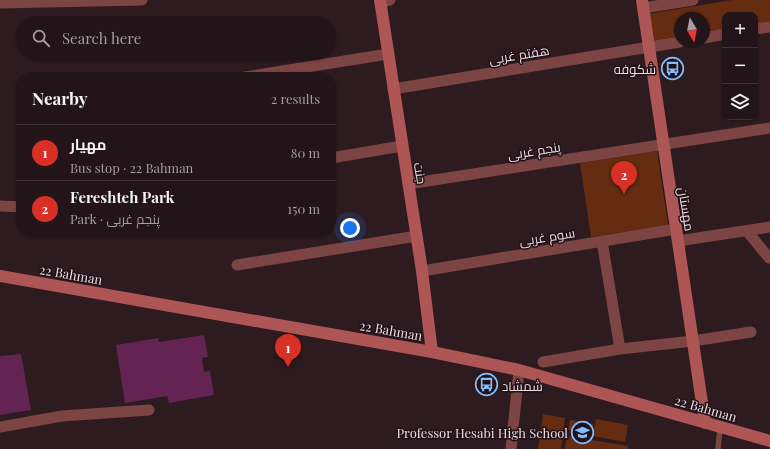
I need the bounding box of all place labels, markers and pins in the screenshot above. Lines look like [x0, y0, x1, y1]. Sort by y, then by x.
bus stop icon: شکوفه [659, 55, 685, 81]
place label: شکوفه [614, 60, 656, 77]
pin: 2 [611, 161, 637, 194]
pin: 1 [275, 334, 301, 367]
bus stop icon: شمشاد [474, 372, 500, 398]
place label: شمشاد [502, 377, 543, 394]
school or university icon: Professor Hesabi High School [570, 419, 596, 445]
place label: Professor Hesabi High School [397, 424, 568, 441]

